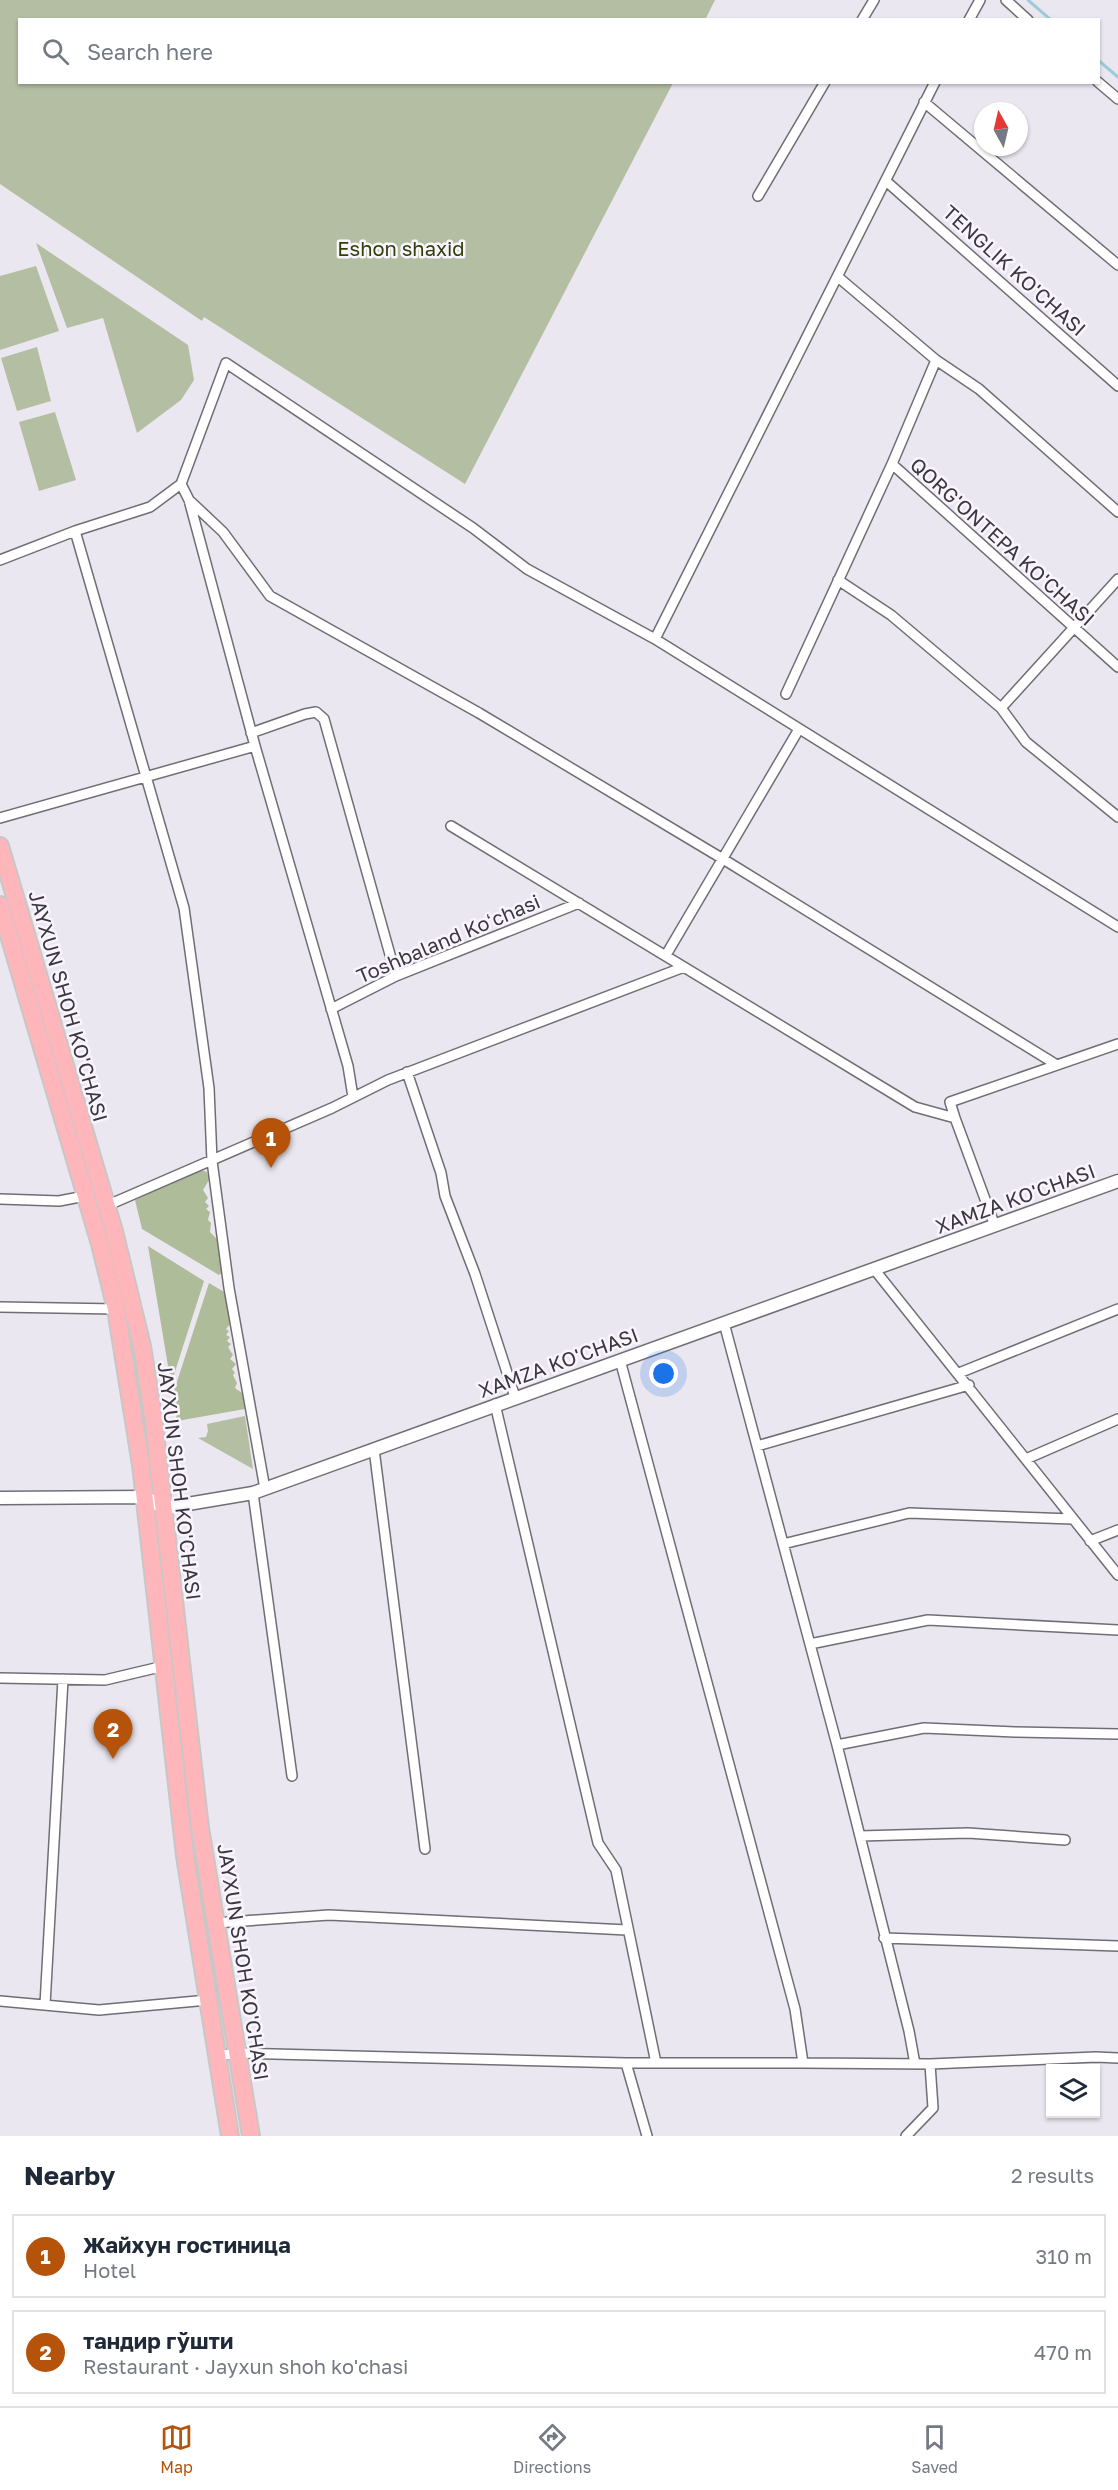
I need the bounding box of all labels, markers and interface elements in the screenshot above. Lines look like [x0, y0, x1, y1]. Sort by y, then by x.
search box [18, 18, 1100, 84]
icon: search [39, 35, 72, 68]
text: Search here [87, 38, 213, 65]
north arrow [974, 102, 1028, 156]
street label: TENGLIK KO'CHASI [939, 200, 1091, 340]
park label: Eshon shaxid [337, 236, 465, 260]
street label: QORG'ONTEPA KO'CHASI [906, 452, 1100, 630]
street label: JAYXUN SHOH KO'CHASI [24, 888, 114, 1124]
street label: Toshbaland Koʻchasi [353, 889, 543, 987]
pin: 1 [252, 1118, 290, 1168]
street label: XAMZA KO'CHASI [932, 1158, 1098, 1238]
street label: XAMZA KO'CHASI [475, 1322, 641, 1402]
your location [649, 1359, 678, 1388]
street label: JAYXUN SHOH KO'CHASI [153, 1361, 207, 1601]
pin: 2 [94, 1710, 132, 1759]
street label: JAYXUN SHOH KO'CHASI [213, 1842, 275, 2082]
map controls [1046, 2064, 1100, 2118]
button: layers [1046, 2064, 1100, 2118]
text: Nearby [24, 2160, 115, 2191]
text: 2 results [1011, 2163, 1094, 2187]
text: Жайхун гостиница [83, 2231, 291, 2258]
text: 1 [40, 2244, 51, 2268]
text: 310 m [1036, 2244, 1092, 2268]
text: Hotel [83, 2258, 136, 2282]
text: тандир гўшти [83, 2327, 233, 2354]
text: 2 [39, 2340, 52, 2364]
text: 470 m [1034, 2340, 1092, 2364]
text: Restaurant · Jayxun shoh ko'chasi [83, 2354, 408, 2378]
tab: Map [160, 2421, 193, 2477]
tab: Directions [513, 2421, 591, 2477]
tab: Saved [911, 2421, 958, 2477]

